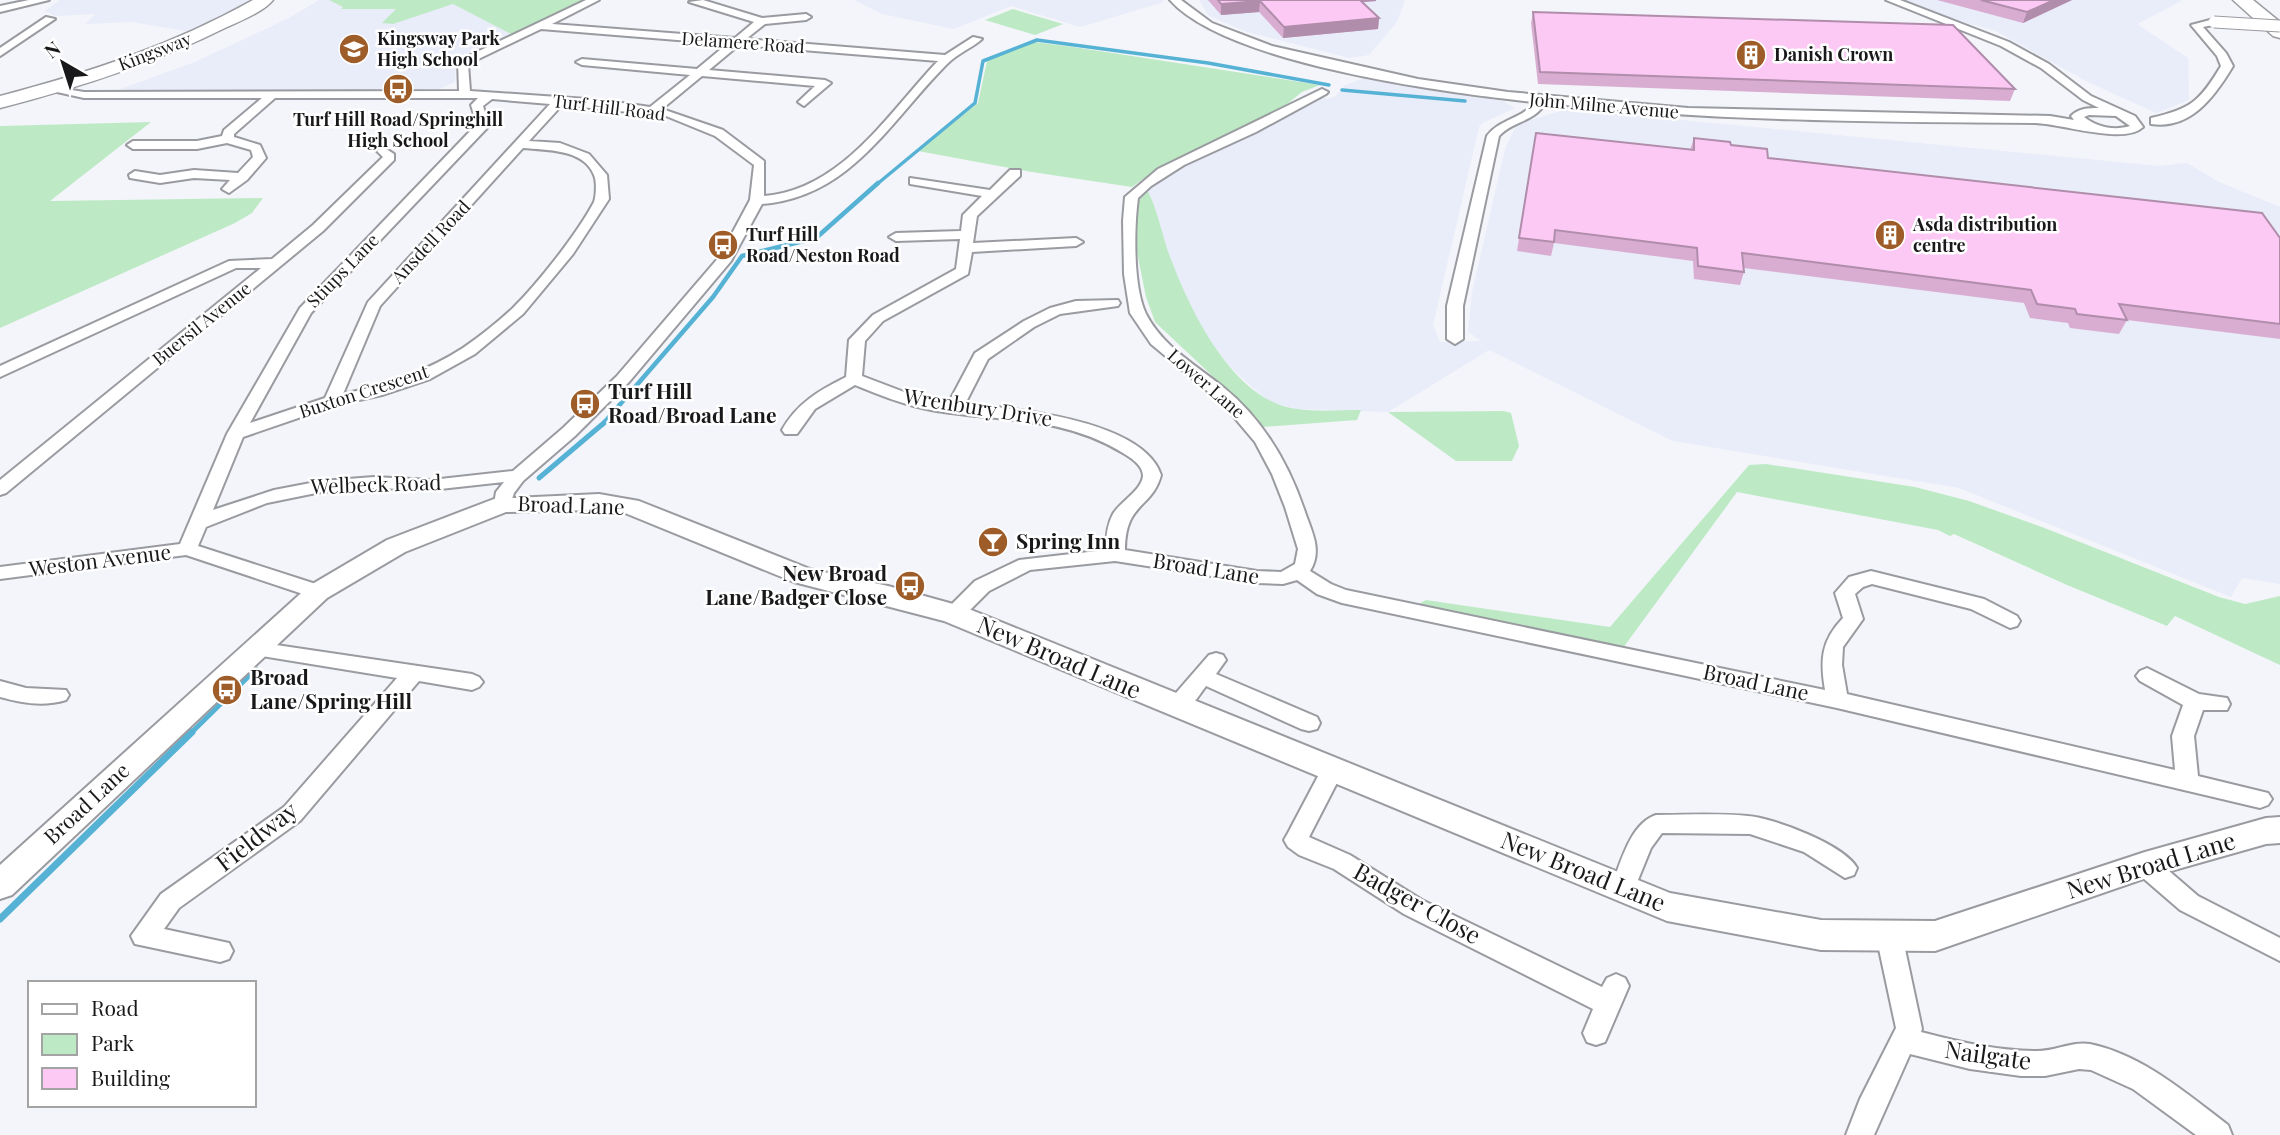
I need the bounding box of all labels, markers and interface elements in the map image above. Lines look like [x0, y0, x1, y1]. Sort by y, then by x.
street label: Kingsway [115, 26, 195, 76]
place label: Kingsway Park High School [377, 26, 500, 71]
street label: Delamere Road [681, 26, 806, 58]
north arrow [28, 28, 98, 98]
school or university icon: Kingsway Park High School [337, 32, 371, 66]
text: N [38, 34, 65, 63]
building icon: Danish Crown [1734, 38, 1768, 72]
place label: Danish Crown [1774, 42, 1893, 66]
bus stop icon: Turf Hill Road/Springhill High School [381, 72, 415, 106]
street label: John Milne Avenue [1527, 86, 1680, 124]
street label: Turf Hill Road [551, 88, 667, 126]
place label: Turf Hill Road/Springhill High School [293, 107, 503, 152]
street label: Ansdell Road [385, 194, 475, 289]
place label: Asda distribution centre [1912, 212, 2057, 257]
building icon: Asda distribution centre [1873, 218, 1907, 252]
place label: Turf Hill Road/Neston Road [746, 222, 900, 267]
street label: Stiups Lane [301, 228, 384, 313]
bus stop icon: Turf Hill Road/Neston Road [706, 228, 740, 262]
street label: Buersil Avenue [147, 276, 256, 370]
street label: Lower Lane [1163, 343, 1250, 423]
street label: Buxton Crescent [296, 359, 432, 423]
place label: Turf Hill Road/Broad Lane [608, 376, 777, 428]
street label: Wrenbury Drive [901, 380, 1055, 432]
bus stop icon: Turf Hill Road/Broad Lane [568, 387, 602, 421]
street label: Welbeck Road [309, 467, 442, 499]
street label: Broad Lane [517, 488, 625, 520]
bar icon: Spring Inn [976, 525, 1010, 559]
place label: Spring Inn [1016, 526, 1120, 554]
street label: Weston Avenue [26, 536, 172, 582]
street label: Broad Lane [1151, 545, 1261, 589]
place label: New Broad Lane/Badger Close [705, 558, 887, 610]
bus stop icon: New Broad Lane/Badger Close [893, 569, 927, 603]
street label: New Broad Lane [973, 607, 1147, 705]
street label: Broad Lane [1701, 656, 1812, 706]
place label: Broad Lane/Spring Hill [250, 662, 413, 714]
bus stop icon: Broad Lane/Spring Hill [210, 673, 244, 707]
street label: Broad Lane [37, 756, 134, 849]
street label: Fieldway [208, 793, 303, 877]
street label: New Broad Lane [1497, 823, 1671, 918]
street label: New Broad Lane [2062, 823, 2239, 905]
street label: Badger Close [1349, 854, 1487, 950]
legend [28, 981, 256, 1107]
text: Road [91, 993, 139, 1021]
text: Park [91, 1028, 135, 1056]
street label: Nailgate [1943, 1032, 2034, 1076]
text: Building [91, 1063, 170, 1091]

